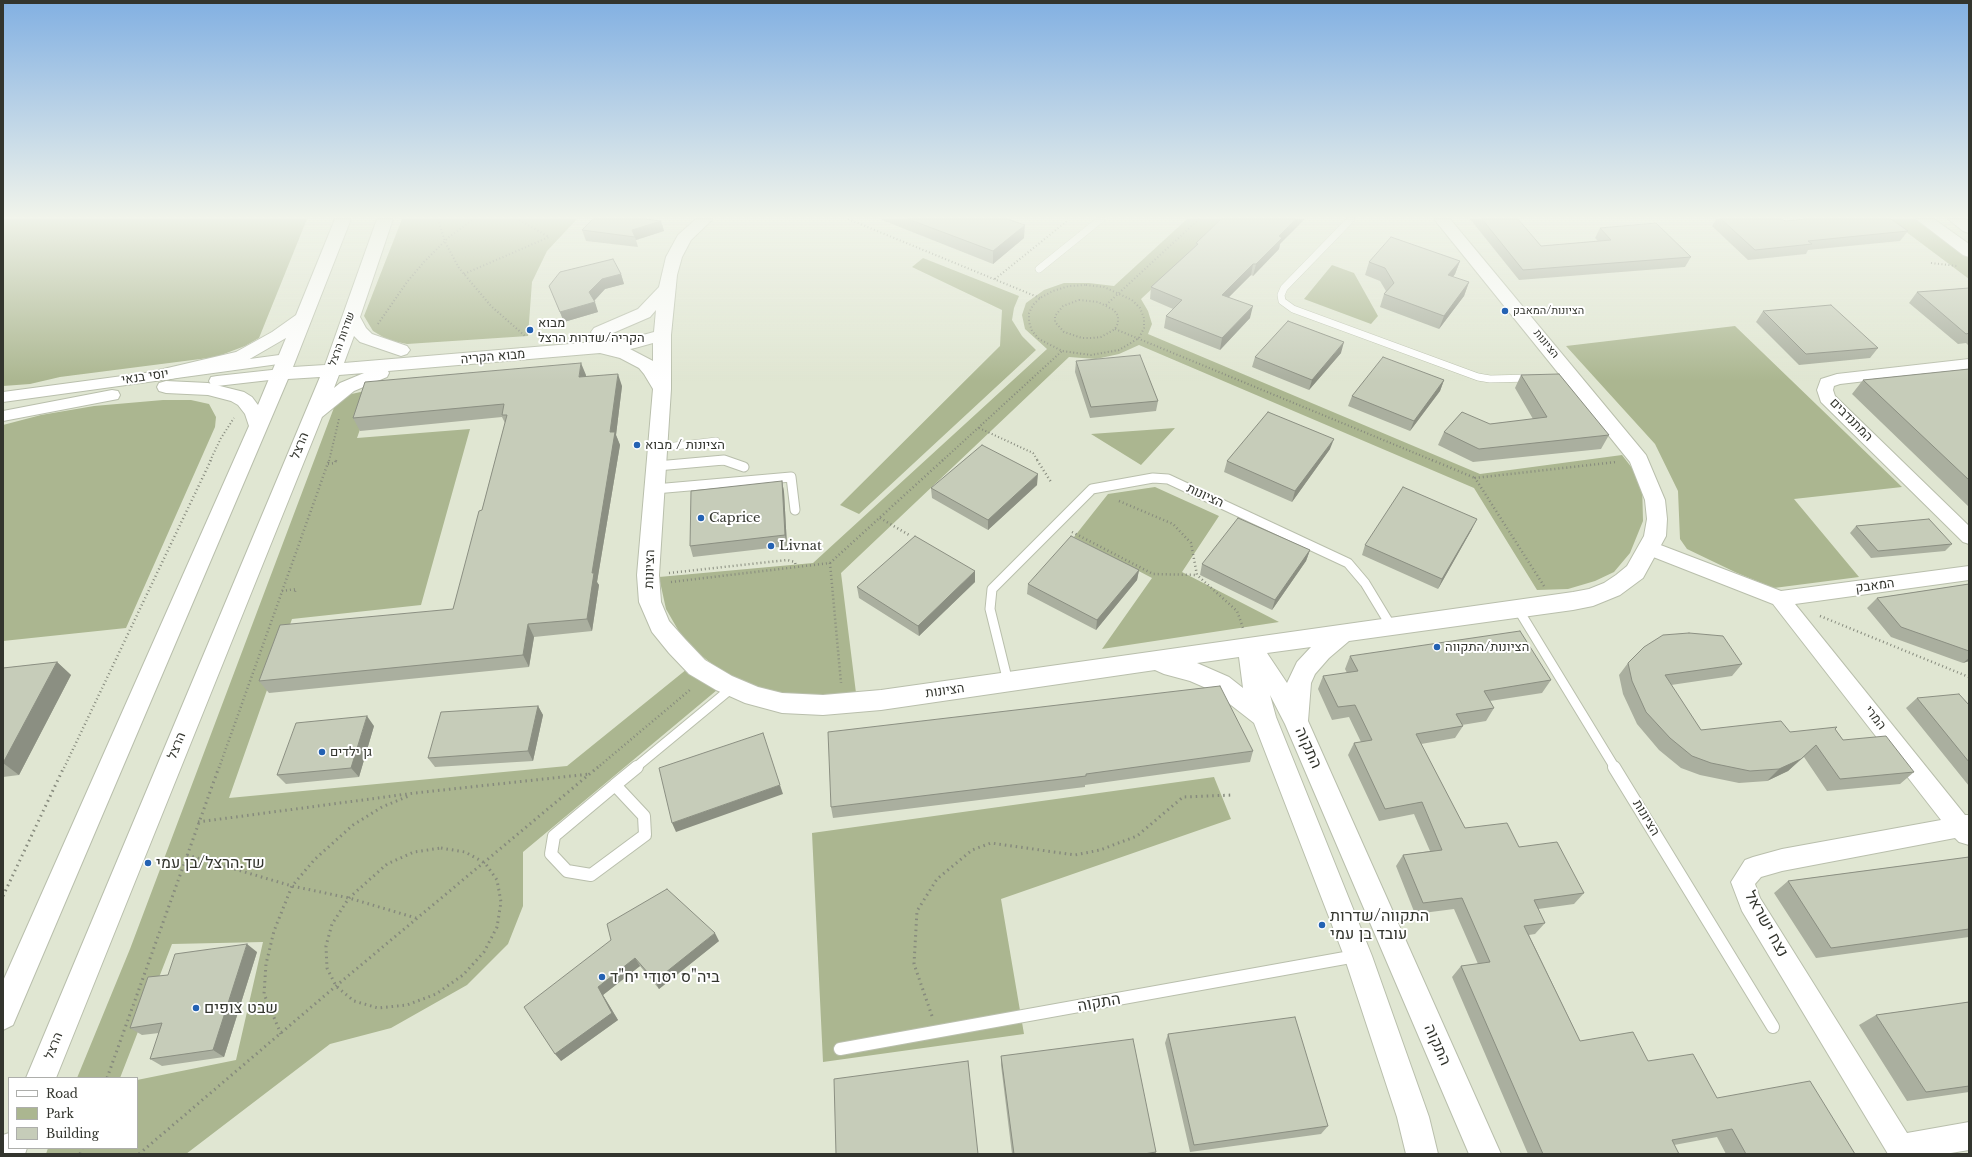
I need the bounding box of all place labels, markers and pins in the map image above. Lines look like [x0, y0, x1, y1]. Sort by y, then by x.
place label: הציונות/המאבק [1513, 304, 1584, 318]
marker: הציונות/המאבק [1500, 306, 1510, 316]
place label: מבוא הקריה/שדרות הרצל [538, 315, 645, 346]
marker: מבוא הקריה/שדרות הרצל [525, 325, 535, 335]
place label: הציונות / מבוא [645, 437, 725, 453]
marker: הציונות / מבוא [632, 440, 642, 450]
place label: Caprice [709, 510, 761, 526]
marker: Caprice [696, 513, 706, 523]
place label: Livnat [779, 538, 822, 554]
marker: Livnat [766, 541, 776, 551]
place label: הציונות/התקווה [1445, 639, 1529, 655]
marker: הציונות/התקווה [1432, 642, 1442, 652]
place label: גן ילדים [330, 744, 372, 760]
marker: גן ילדים [317, 747, 327, 757]
place label: שד.הרצל/בן עמי [156, 853, 265, 873]
marker: שד.הרצל/בן עמי [143, 858, 153, 868]
place label: התקווה/שדרות עובד בן עמי [1330, 906, 1429, 944]
marker: התקווה/שדרות עובד בן עמי [1317, 920, 1327, 930]
place label: ביה"ס יסודי יח"ד [610, 967, 720, 987]
marker: ביה"ס יסודי יח"ד [597, 972, 607, 982]
place label: שבט צופים [204, 998, 278, 1018]
marker: שבט צופים [191, 1003, 201, 1013]

